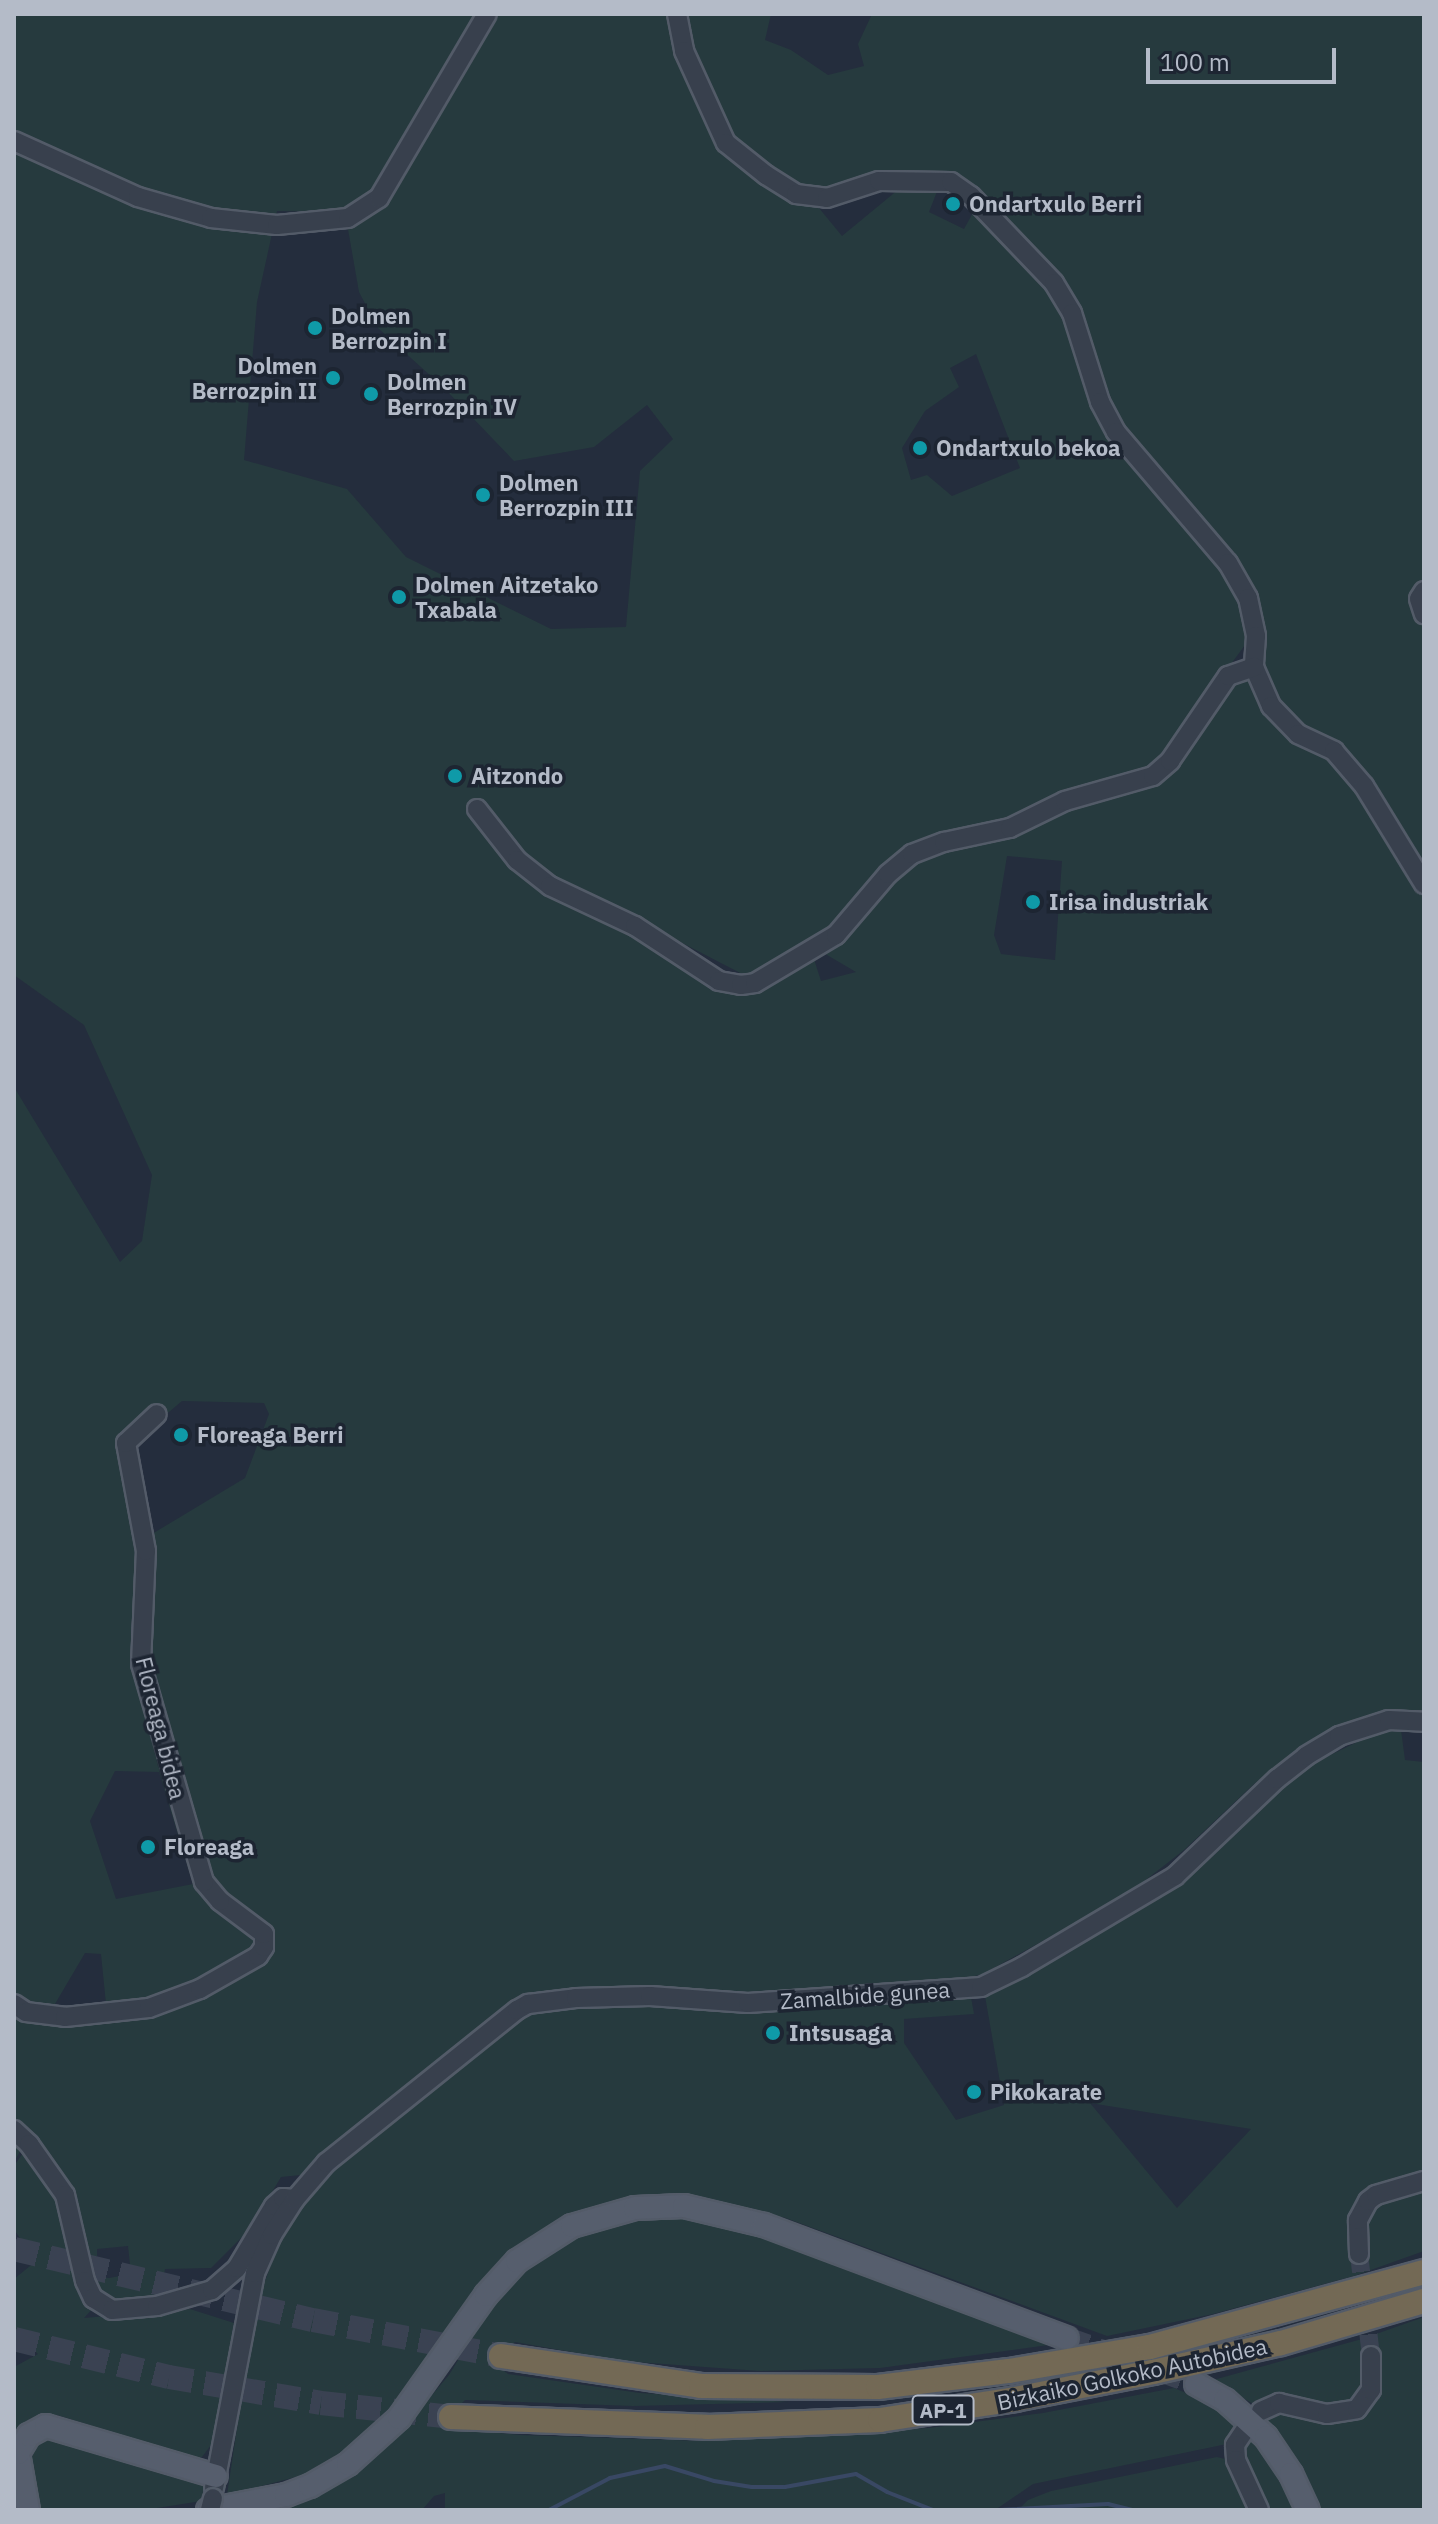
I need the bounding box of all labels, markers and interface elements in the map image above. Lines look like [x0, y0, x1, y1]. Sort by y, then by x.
scale bar [1150, 32, 1340, 82]
text: 100 m [1160, 46, 1230, 78]
place label: Ondartxulo Berri [969, 191, 1142, 217]
marker: Ondartxulo Berri [944, 195, 962, 213]
place label: Dolmen Berrozpin I [331, 302, 447, 354]
marker: Dolmen Berrozpin I [306, 319, 324, 337]
place label: Dolmen Berrozpin II [192, 352, 317, 404]
place label: Dolmen Berrozpin IV [387, 368, 517, 420]
marker: Dolmen Berrozpin II [324, 369, 342, 387]
marker: Dolmen Berrozpin IV [362, 385, 380, 403]
place label: Ondartxulo bekoa [936, 435, 1121, 461]
marker: Ondartxulo bekoa [911, 439, 929, 457]
place label: Dolmen Berrozpin III [499, 469, 634, 520]
marker: Dolmen Berrozpin III [474, 486, 492, 504]
place label: Dolmen Aitzetako Txabala [415, 571, 598, 622]
marker: Dolmen Aitzetako Txabala [390, 588, 408, 606]
place label: Aitzondo [471, 763, 563, 789]
marker: Aitzondo [446, 767, 464, 785]
place label: Irisa industriak [1049, 889, 1208, 915]
marker: Irisa industriak [1024, 893, 1042, 911]
place label: Floreaga Berri [197, 1422, 344, 1448]
marker: Floreaga Berri [172, 1426, 190, 1444]
street label: Floreaga bidea [131, 1654, 191, 1802]
place label: Floreaga [164, 1834, 254, 1860]
marker: Floreaga [139, 1838, 157, 1856]
street label: Zamalbide gunea [779, 1976, 951, 2014]
place label: Intsusaga [789, 2020, 892, 2046]
marker: Intsusaga [764, 2024, 782, 2042]
place label: Pikokarate [990, 2079, 1102, 2105]
marker: Pikokarate [965, 2083, 983, 2101]
street label: Bizkaiko Golkoko Autobidea [995, 2333, 1269, 2415]
road number: AP-1 [911, 2394, 975, 2426]

